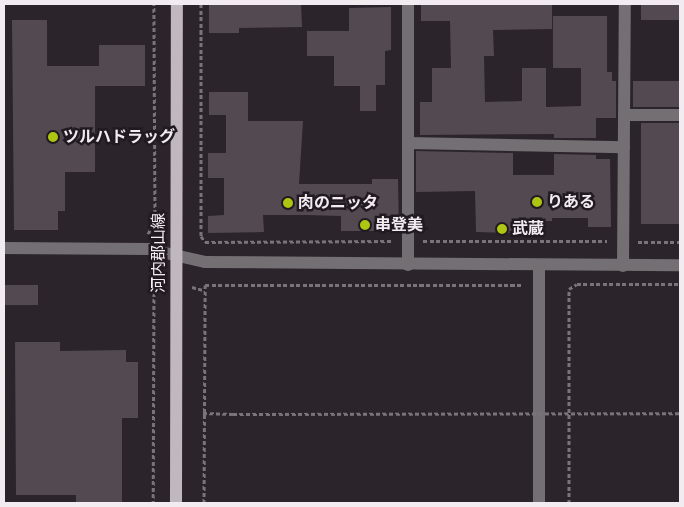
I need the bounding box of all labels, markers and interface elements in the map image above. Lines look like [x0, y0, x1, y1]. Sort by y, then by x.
place label: ツルハドラッグ [63, 127, 175, 147]
marker: ツルハドラッグ [47, 131, 59, 143]
place label: りある [547, 192, 595, 212]
place label: 肉のニッタ [298, 193, 378, 213]
marker: りある [531, 196, 543, 208]
marker: 肉のニッタ [282, 197, 294, 209]
street label: 河内郡山線 [149, 213, 169, 293]
place label: 串登美 [375, 215, 423, 235]
marker: 串登美 [359, 219, 371, 231]
place label: 武蔵 [512, 219, 544, 239]
marker: 武蔵 [496, 223, 508, 235]

